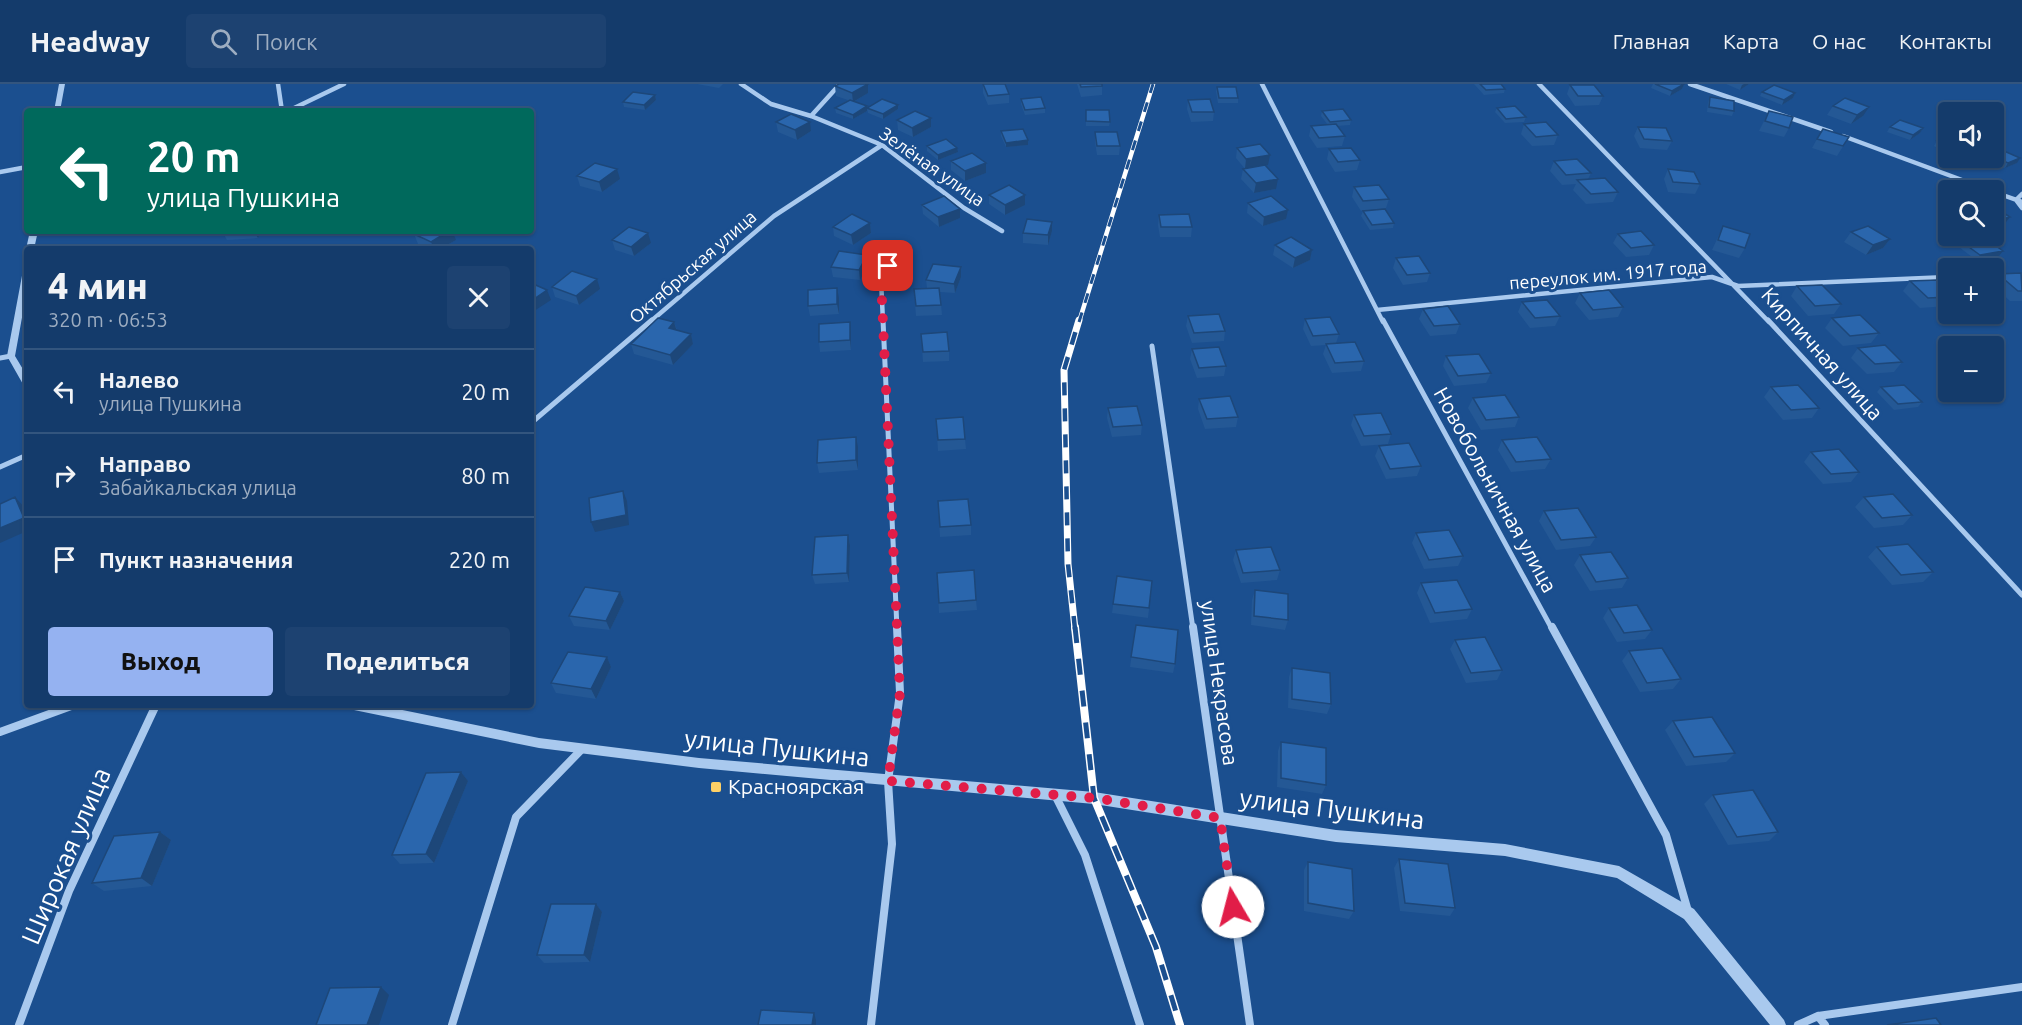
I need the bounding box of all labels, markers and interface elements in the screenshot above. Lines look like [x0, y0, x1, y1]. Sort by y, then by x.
search box [186, 14, 606, 68]
icon: search [207, 25, 240, 58]
text: Headway [30, 26, 150, 57]
text: Поиск [255, 29, 318, 54]
text: Главная [1613, 29, 1690, 53]
text: Карта [1723, 29, 1779, 53]
text: О нас [1812, 29, 1866, 53]
text: Контакты [1899, 29, 1992, 53]
map controls [1938, 102, 2004, 402]
button: sound [1938, 102, 2004, 168]
street label: Зелёная улица [876, 123, 989, 210]
icon: left [48, 132, 126, 210]
text: 20 m [147, 133, 241, 180]
button: search [1938, 180, 2004, 246]
text: улица Пушкина [147, 182, 340, 212]
street label: Октябрьская улица [625, 206, 760, 327]
pin [862, 240, 913, 291]
icon: arrive [871, 249, 904, 282]
street label: переулок им. 1917 года [1508, 255, 1707, 293]
button: + [1938, 258, 2004, 324]
text: 4 мин [48, 265, 148, 306]
button: close [447, 266, 510, 329]
street label: Кирпичная улица [1757, 282, 1888, 424]
text: 320 m · 06:53 [48, 308, 168, 331]
button: − [1938, 336, 2004, 402]
text: Налево [99, 367, 179, 392]
icon: left [48, 375, 81, 408]
text: 20 m [461, 379, 510, 404]
street label: Новобольничная улица [1429, 383, 1562, 596]
text: улица Пушкина [99, 392, 242, 415]
text: Направо [99, 451, 191, 476]
icon: right [48, 459, 81, 492]
text: 80 m [461, 463, 510, 488]
text: Забайкальская улица [99, 476, 297, 499]
icon: arrive [48, 543, 81, 576]
text: Пункт назначения [99, 547, 293, 572]
text: 220 m [449, 547, 510, 572]
street label: улица Некрасова [1197, 599, 1243, 767]
button: Выход [48, 627, 273, 696]
button: Поделиться [285, 627, 510, 696]
street label: улица Пушкина [683, 723, 871, 772]
street label: Широкая улица [15, 763, 116, 948]
place label: Красноярская [728, 774, 864, 798]
marker: Красноярская [709, 780, 723, 794]
street label: улица Пушкина [1238, 783, 1426, 834]
position arrow [1201, 875, 1265, 939]

